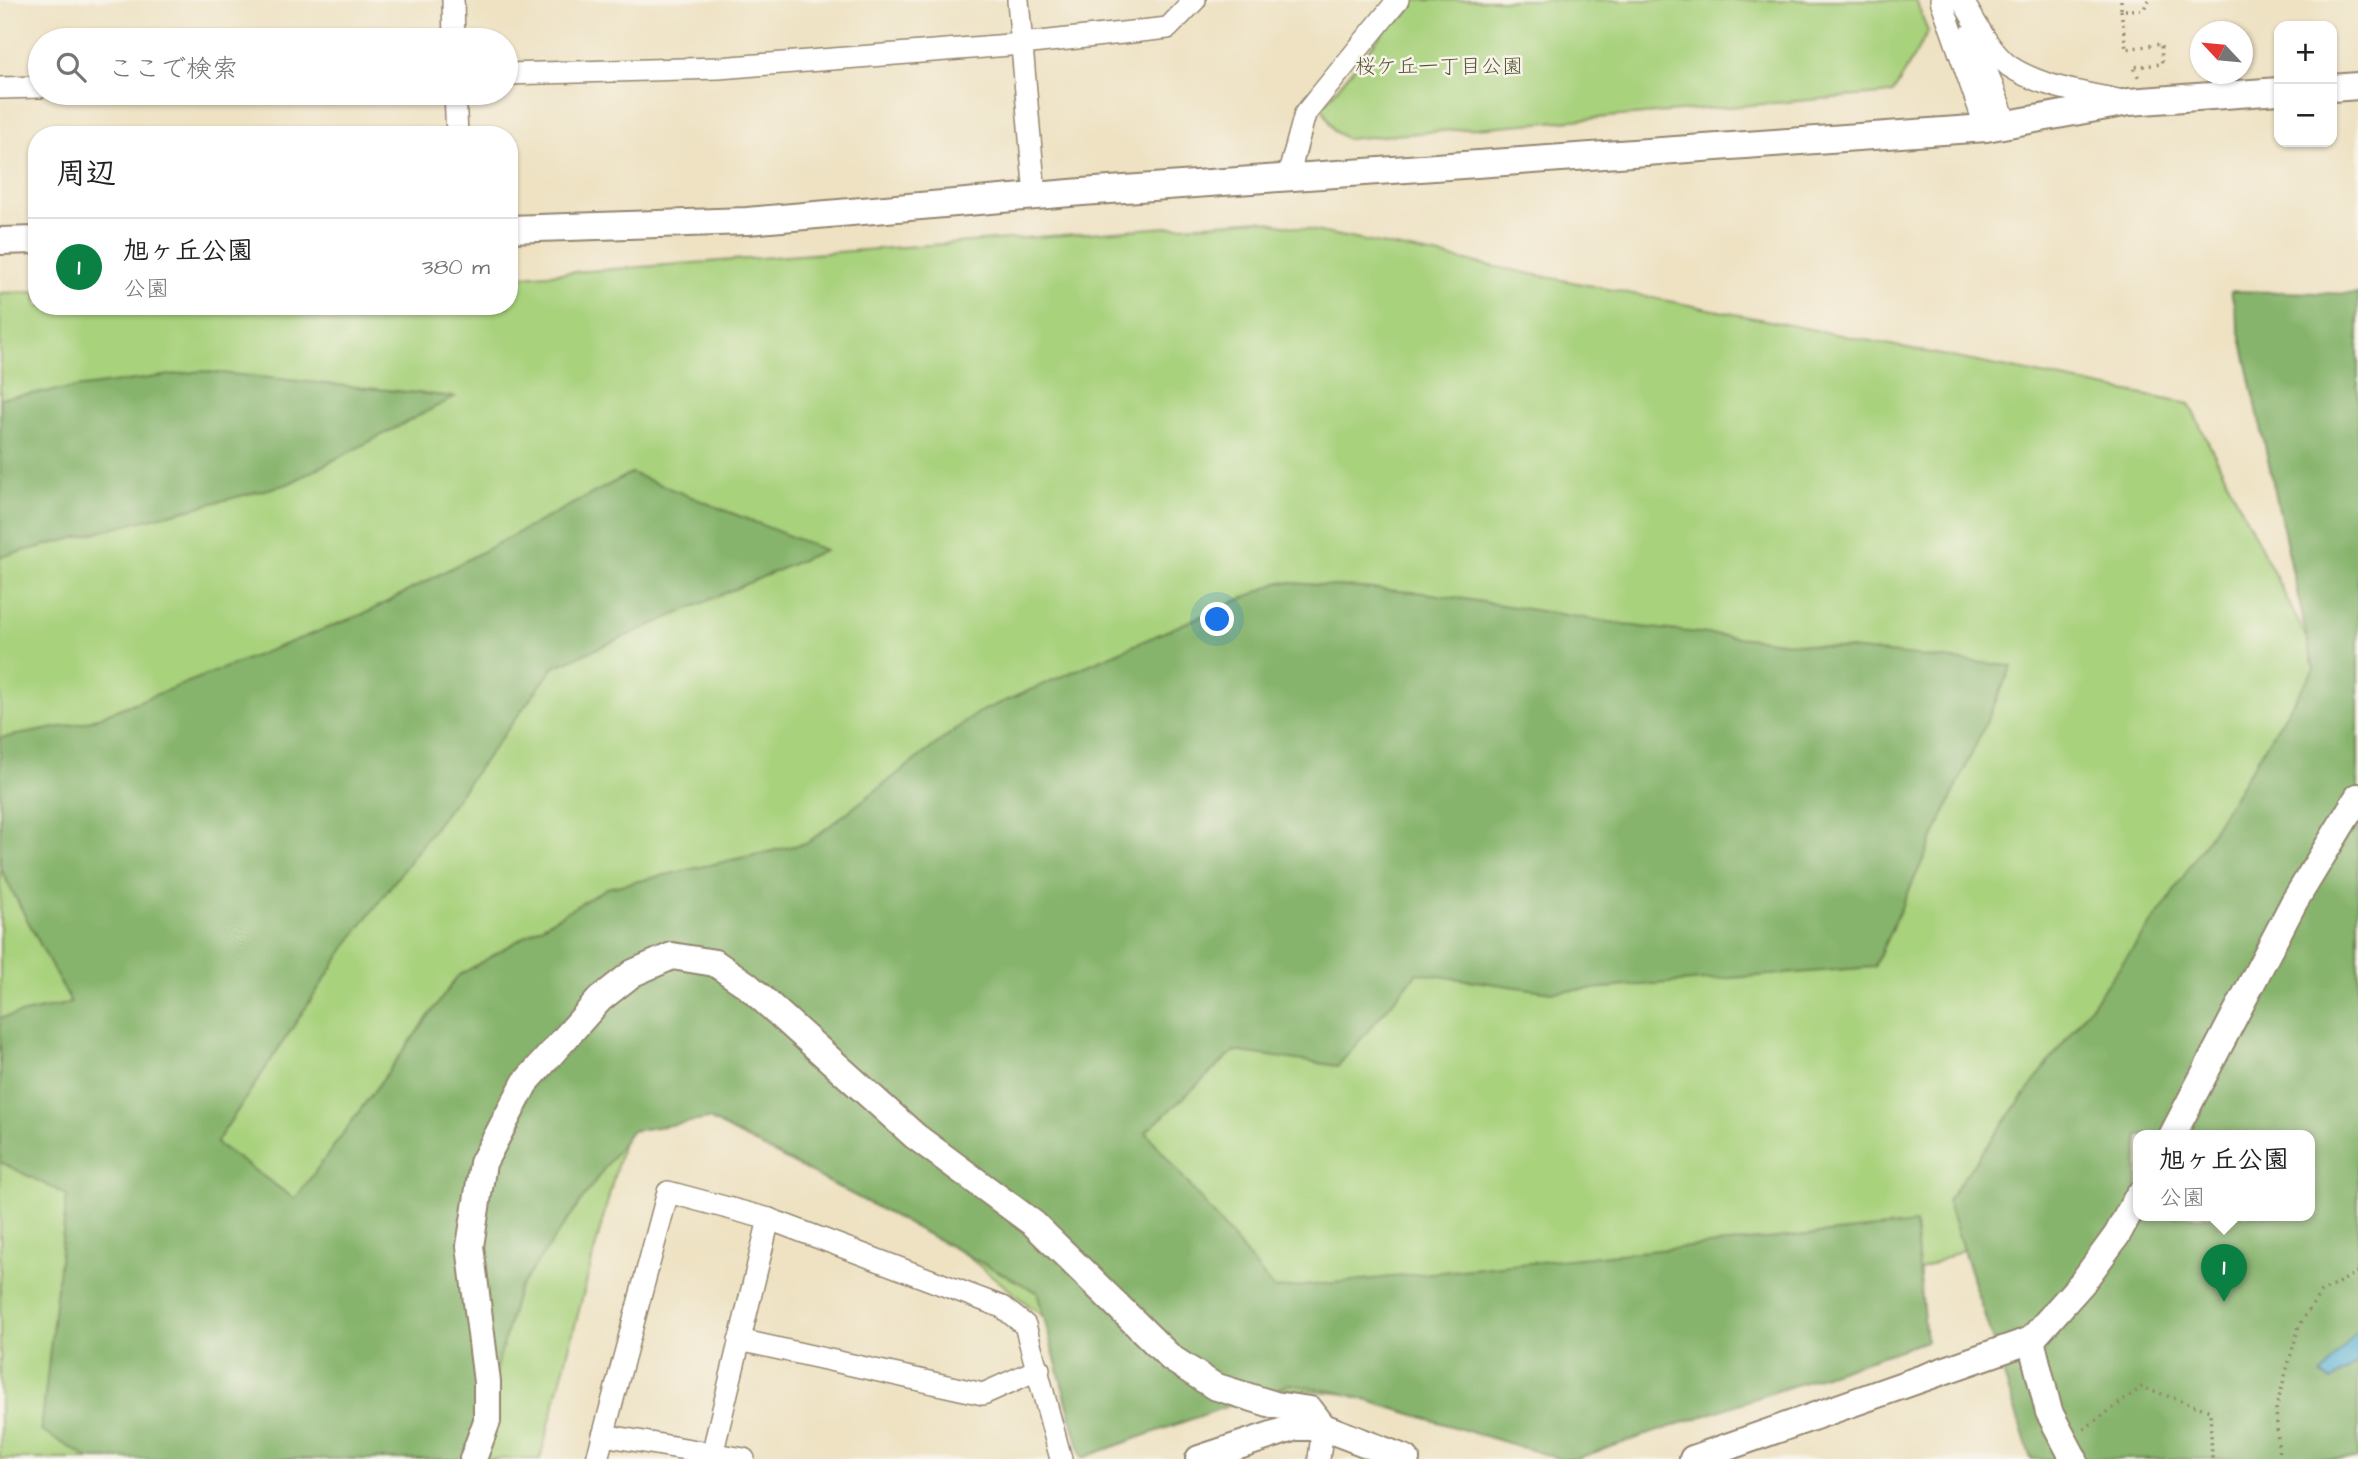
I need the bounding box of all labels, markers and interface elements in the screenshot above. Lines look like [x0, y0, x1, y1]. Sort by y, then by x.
north arrow [2190, 21, 2253, 84]
map controls [2274, 21, 2337, 147]
button: + [2274, 21, 2337, 84]
search box [28, 28, 518, 105]
icon: search [52, 48, 90, 86]
text: ここで検索 [108, 51, 238, 87]
park label: 桜ケ丘一丁目公園 [1355, 52, 1523, 81]
button: − [2274, 84, 2337, 147]
text: 周辺 [56, 153, 116, 195]
text: 旭ヶ丘公園 [123, 233, 253, 269]
text: 1 [78, 251, 80, 283]
text: 380 m [422, 251, 490, 283]
text: 公園 [123, 273, 169, 305]
your location [1200, 602, 1234, 636]
popup [2133, 1130, 2315, 1221]
text: 旭ヶ丘公園 [2159, 1142, 2289, 1178]
text: 公園 [2159, 1182, 2205, 1214]
pin: 1 [2201, 1244, 2247, 1302]

